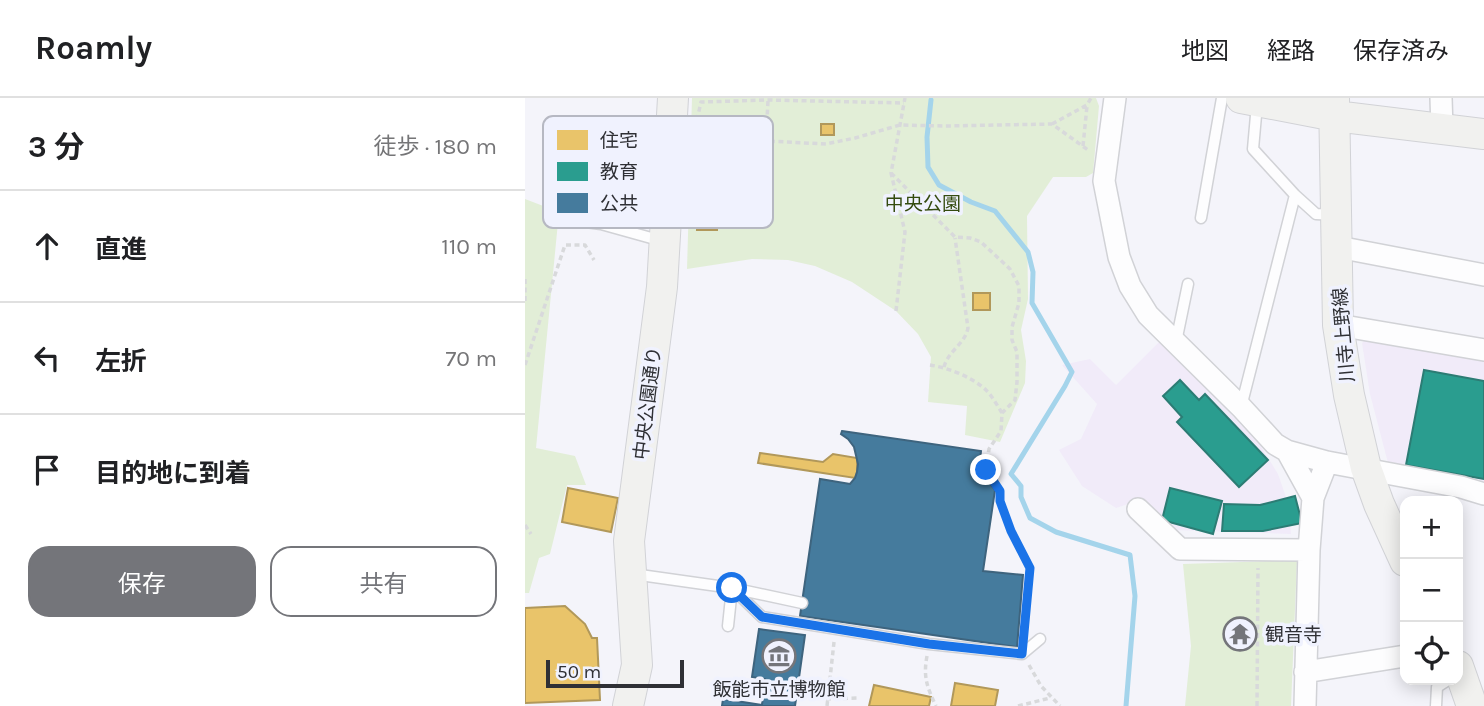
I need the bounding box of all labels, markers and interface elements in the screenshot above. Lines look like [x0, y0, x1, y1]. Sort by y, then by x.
text: Roamly [35, 29, 152, 67]
text: 地図 [1181, 37, 1229, 65]
text: 経路 [1267, 37, 1315, 65]
text: 保存済み [1353, 37, 1449, 65]
legend [543, 116, 773, 228]
text: 3 分 [28, 129, 84, 165]
text: 住宅 [600, 130, 638, 152]
text: 徒歩 · 180 m [374, 133, 497, 160]
text: 教育 [600, 161, 638, 183]
text: 公共 [600, 193, 638, 215]
park label: 中央公園 [885, 193, 961, 215]
icon: ahead [28, 227, 66, 265]
text: 110 m [441, 233, 497, 260]
text: 直進 [95, 234, 147, 265]
street label: 川寺上野線 [1329, 287, 1359, 383]
icon: left [28, 339, 66, 377]
text: 70 m [446, 345, 497, 372]
street label: 中央公園通り [630, 345, 666, 461]
text: 左折 [95, 346, 147, 377]
icon: arrive [28, 451, 66, 489]
route end [970, 454, 1001, 485]
text: 目的地に到着 [95, 458, 251, 489]
map controls [1400, 496, 1463, 685]
button: + [1400, 496, 1463, 559]
button: 保存 [28, 546, 256, 617]
button: 共有 [270, 546, 497, 617]
button: − [1400, 559, 1463, 622]
route start [716, 572, 747, 603]
temple icon: 観音寺 [1221, 615, 1259, 653]
button: locate [1400, 622, 1463, 685]
place label: 観音寺 [1265, 624, 1322, 646]
museum icon: 飯能市立博物館 [760, 637, 798, 675]
scale bar [546, 657, 684, 689]
text: 50 m [557, 661, 601, 683]
place label: 飯能市立博物館 [712, 679, 846, 701]

